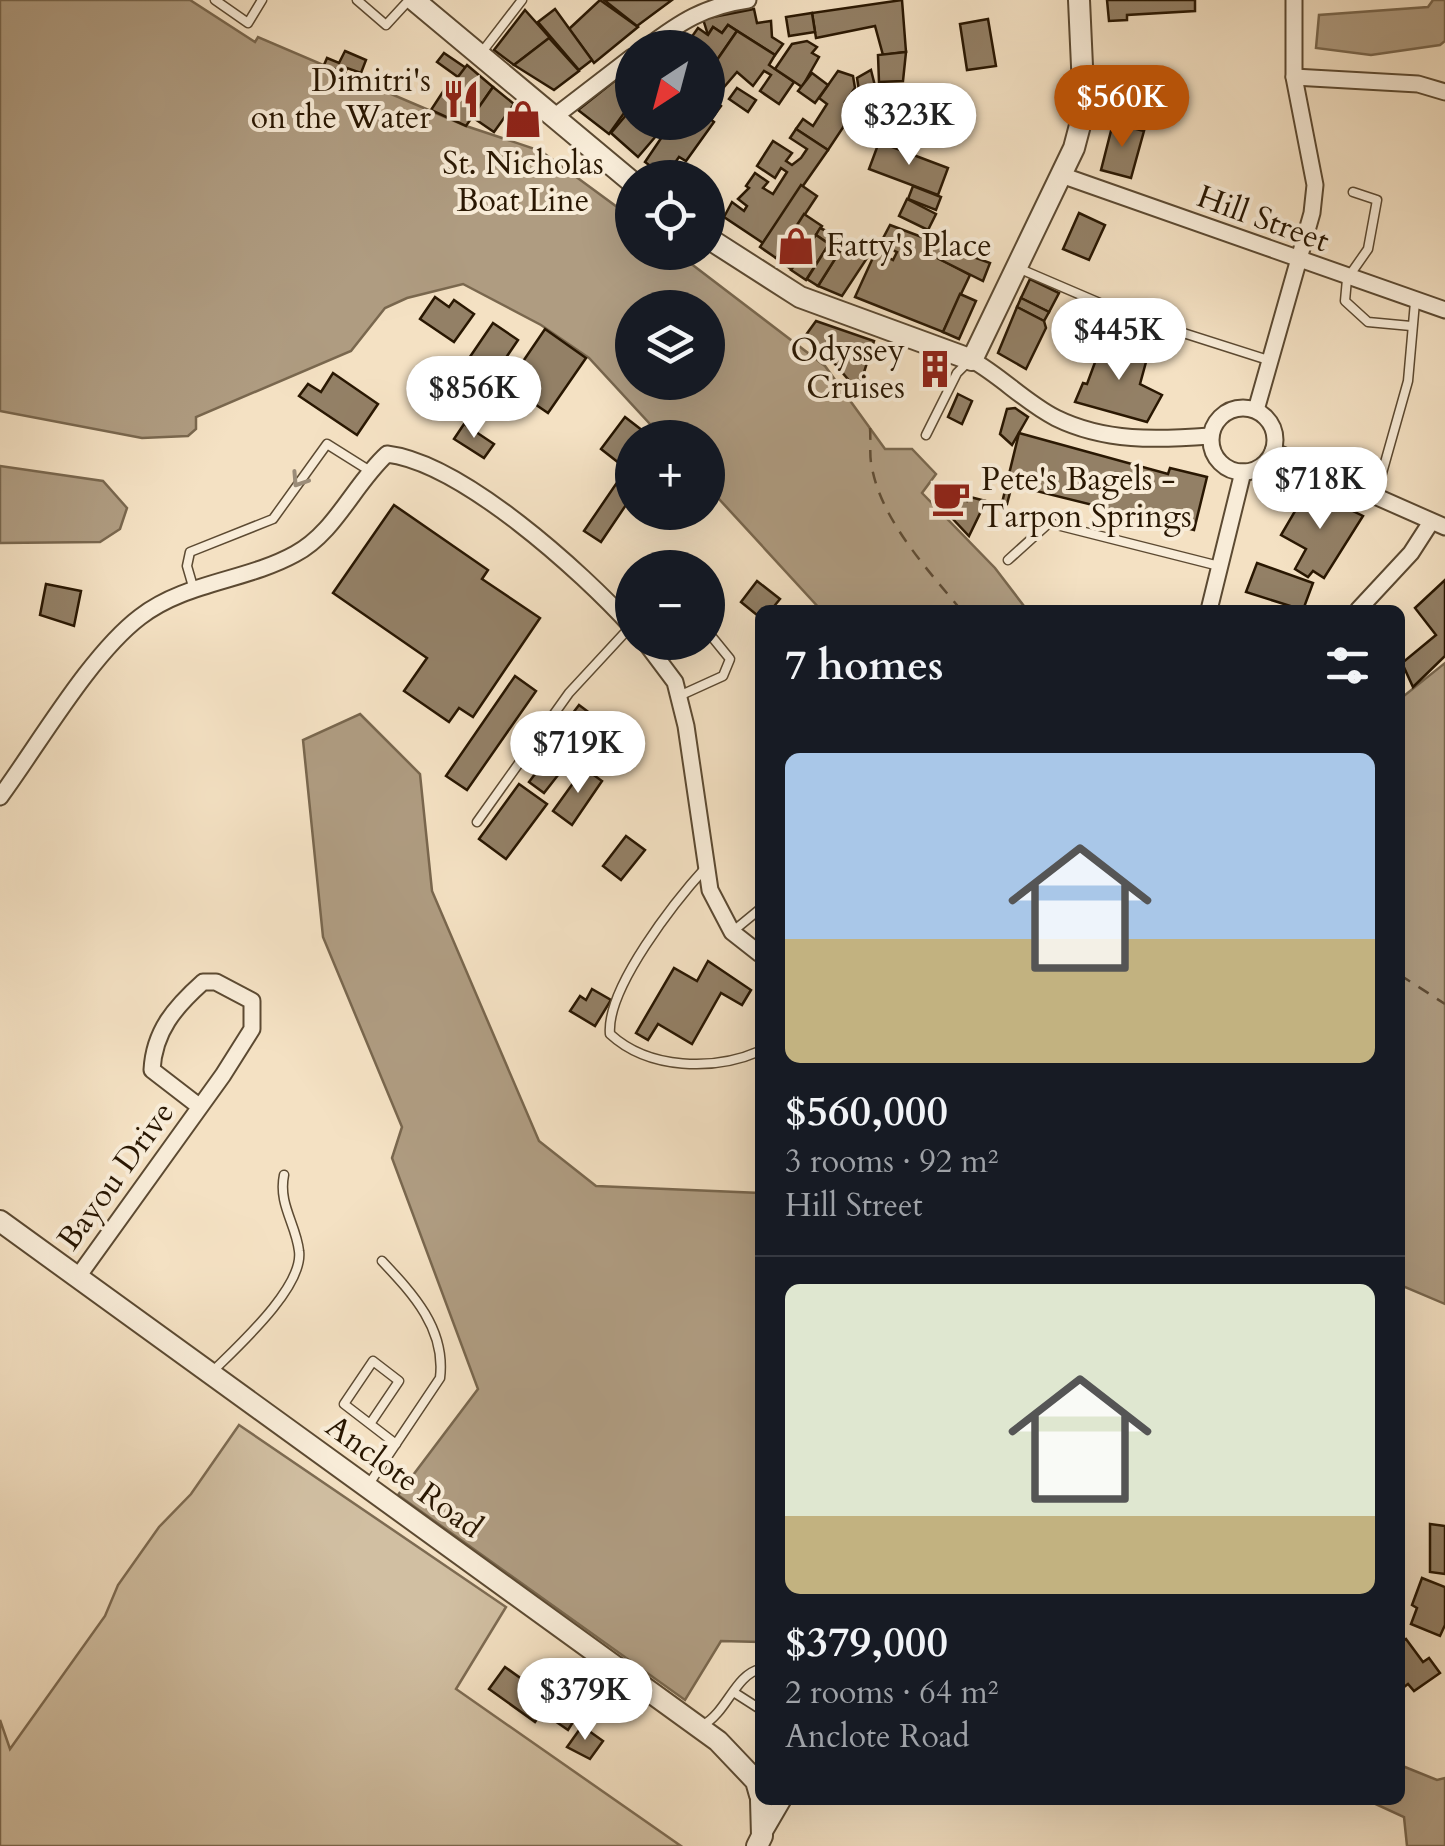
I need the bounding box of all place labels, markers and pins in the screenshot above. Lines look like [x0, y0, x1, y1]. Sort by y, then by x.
place label: Dimitri's on the Water [251, 59, 431, 140]
pin: $560K [1052, 65, 1192, 150]
restaurant icon: Dimitri's on the Water [440, 78, 482, 120]
pin: $323K [839, 83, 979, 168]
shop icon: St. Nicholas Boat Line [502, 98, 544, 140]
place label: St. Nicholas Boat Line [442, 142, 604, 223]
place label: Fatty's Place [826, 224, 992, 268]
shop icon: Fatty's Place [775, 225, 817, 267]
pin: $445K [1049, 298, 1189, 383]
place label: Odyssey Cruises [791, 329, 905, 410]
building icon: Odyssey Cruises [914, 348, 956, 390]
pin: $856K [404, 356, 544, 441]
pin: $718K [1250, 447, 1390, 532]
place label: Pete's Bagels - Tarpon Springs [981, 458, 1192, 539]
cafe icon: Pete's Bagels - Tarpon Springs [930, 477, 972, 519]
pin: $719K [508, 711, 648, 796]
pin: $379K [515, 1658, 655, 1743]

